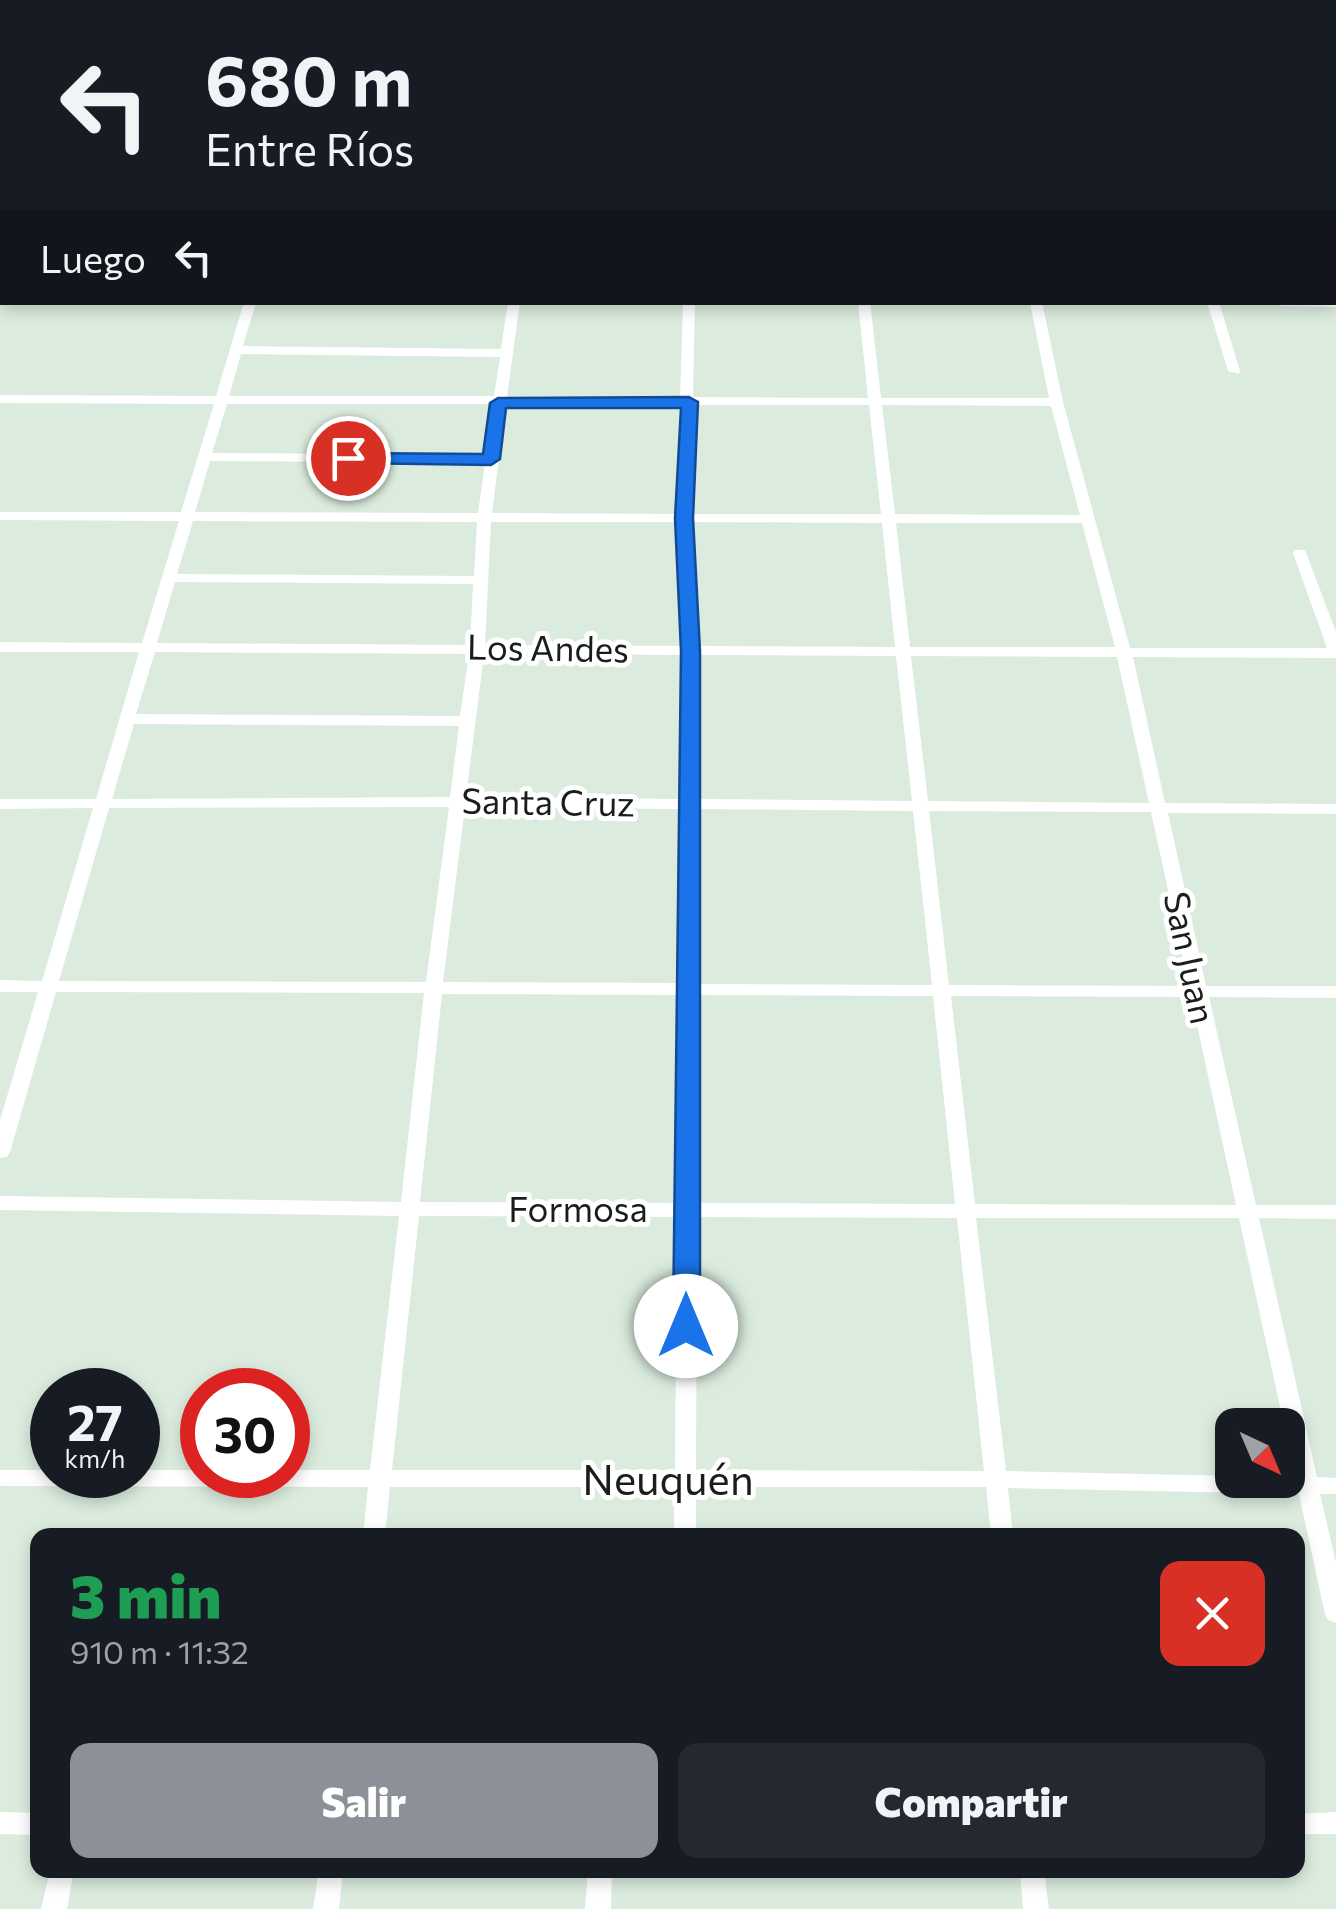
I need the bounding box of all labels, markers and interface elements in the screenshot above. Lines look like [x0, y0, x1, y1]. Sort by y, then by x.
text: 680 m [205, 35, 412, 120]
icon: left [40, 40, 170, 170]
text: Entre Ríos [205, 120, 414, 175]
icon: left [166, 230, 221, 285]
text: Luego [40, 234, 146, 281]
pin [306, 416, 391, 501]
icon: arrive [321, 431, 376, 486]
street label: Los Andes [467, 624, 629, 669]
street label: Santa Cruz [461, 777, 635, 824]
street label: San Juan [1157, 888, 1226, 1027]
street label: Formosa [508, 1186, 648, 1229]
position arrow [634, 1274, 738, 1378]
speed limit sign: 30 [180, 1368, 310, 1498]
text: 27 [67, 1390, 123, 1451]
north arrow [1215, 1408, 1305, 1498]
map controls [1215, 1408, 1305, 1498]
text: km/h [65, 1443, 125, 1473]
street label: Neuquén [582, 1452, 754, 1504]
text: 3 min [70, 1557, 221, 1630]
button: close [1160, 1561, 1265, 1666]
text: 910 m · 11:32 [70, 1631, 249, 1671]
button: Salir [70, 1743, 658, 1858]
button: Compartir [678, 1743, 1265, 1858]

